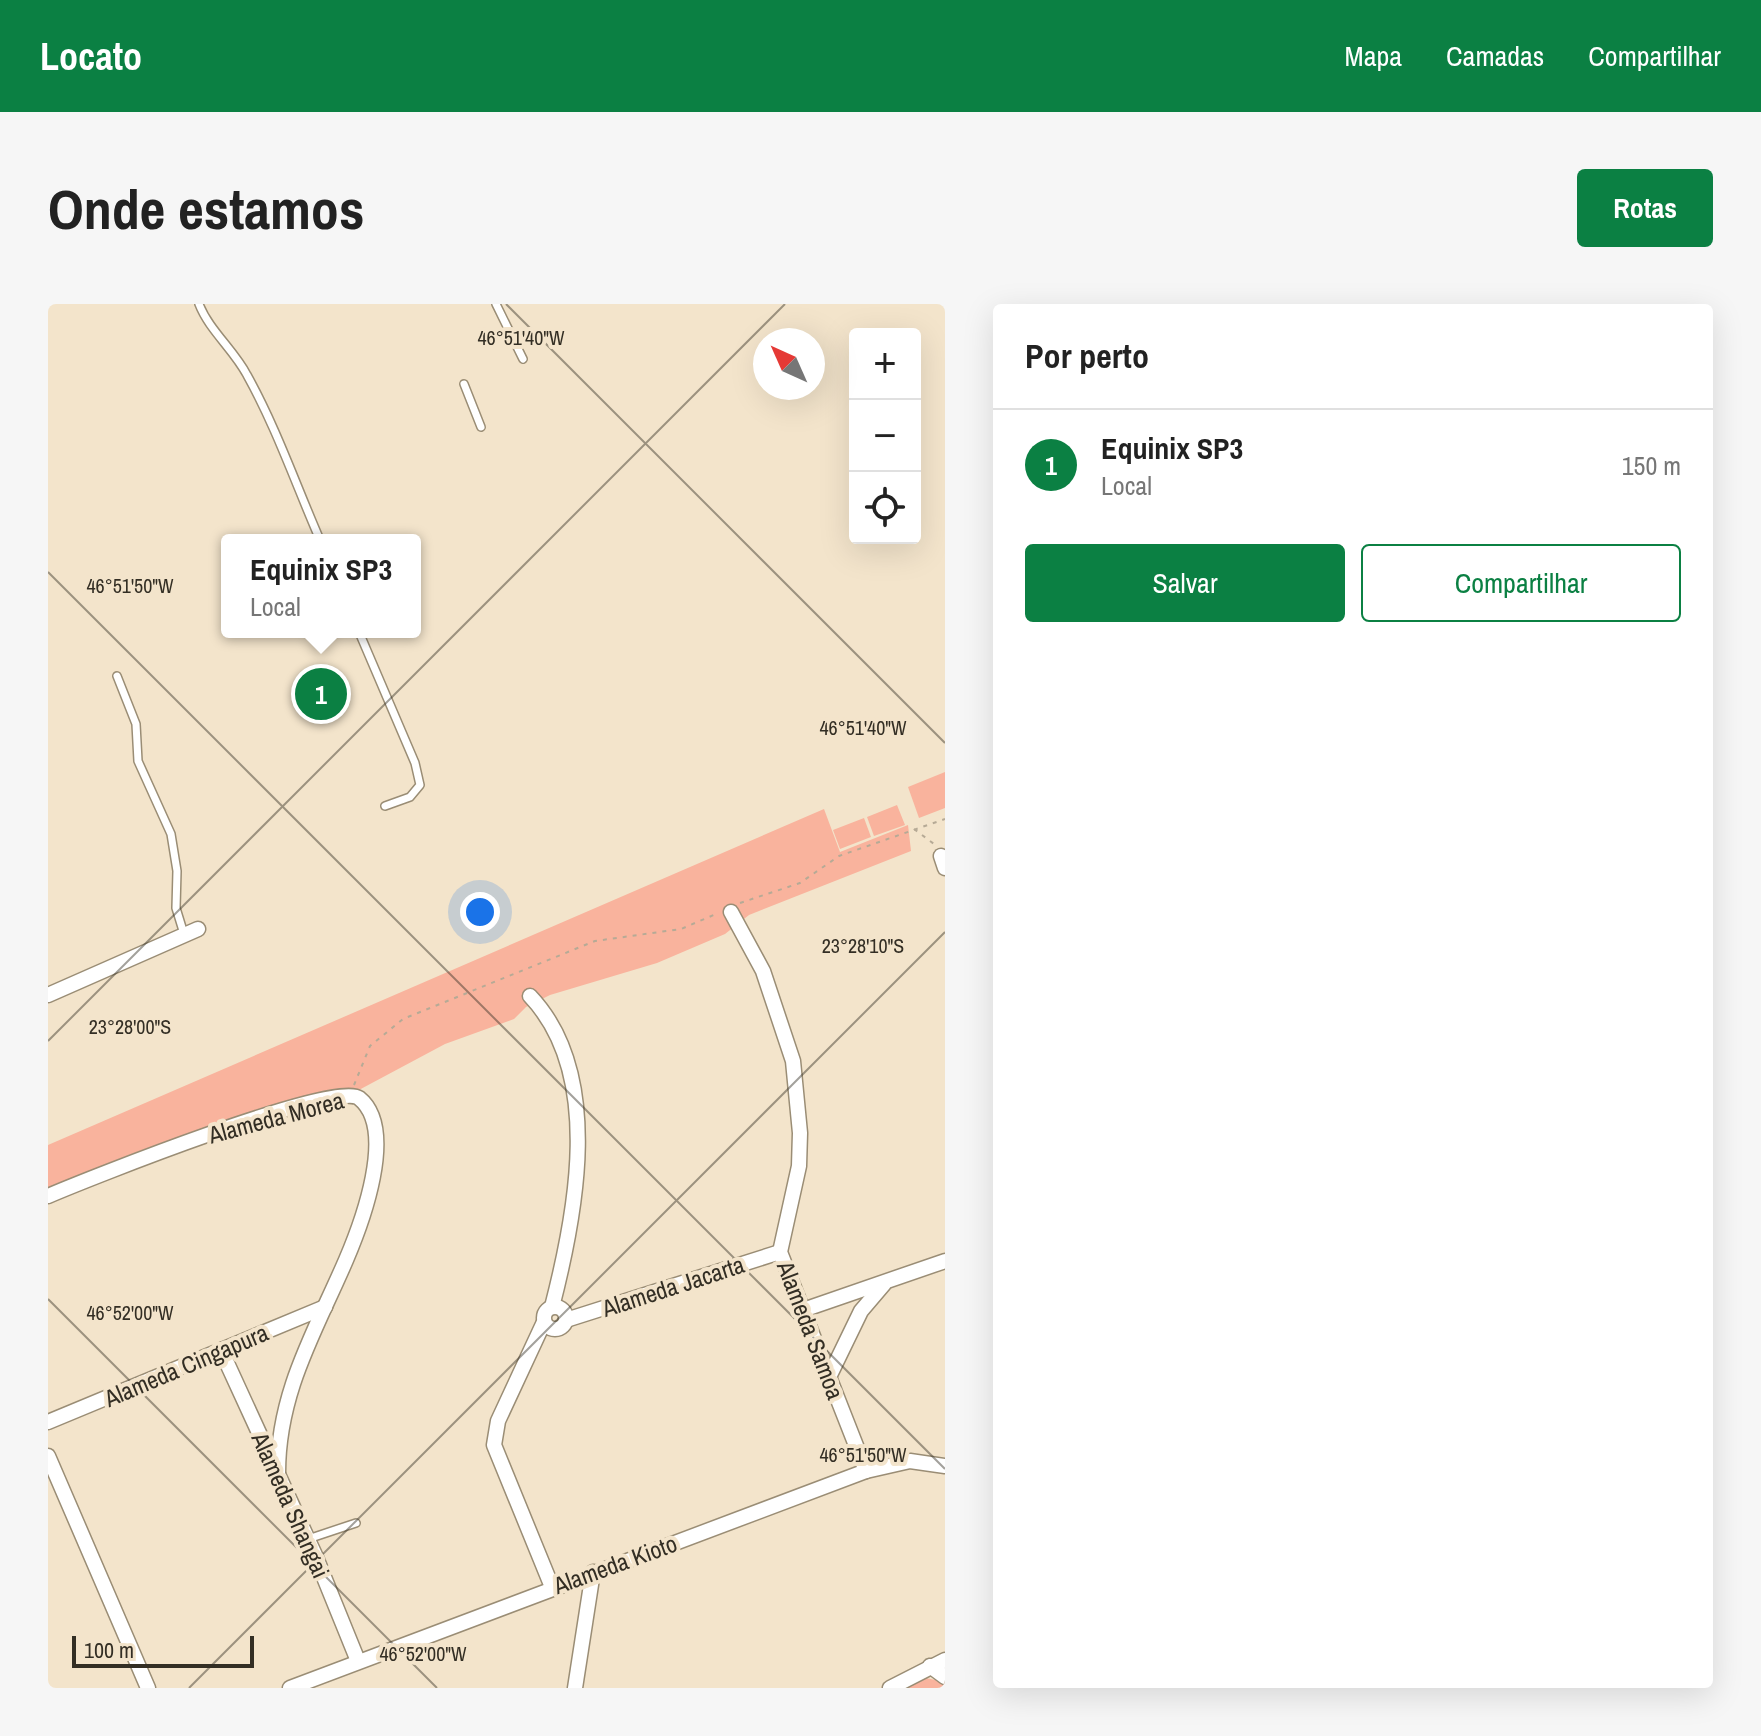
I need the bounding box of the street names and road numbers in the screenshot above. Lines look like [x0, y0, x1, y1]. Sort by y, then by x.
street label: Alameda Morea [204, 1084, 347, 1151]
street label: Alameda Jacarta [597, 1248, 748, 1324]
street label: Alameda Samoa [770, 1255, 852, 1404]
street label: Alameda Cingapura [98, 1316, 273, 1414]
street label: Alameda Shangai [244, 1426, 337, 1583]
street label: Alameda Kioto [548, 1527, 681, 1601]

